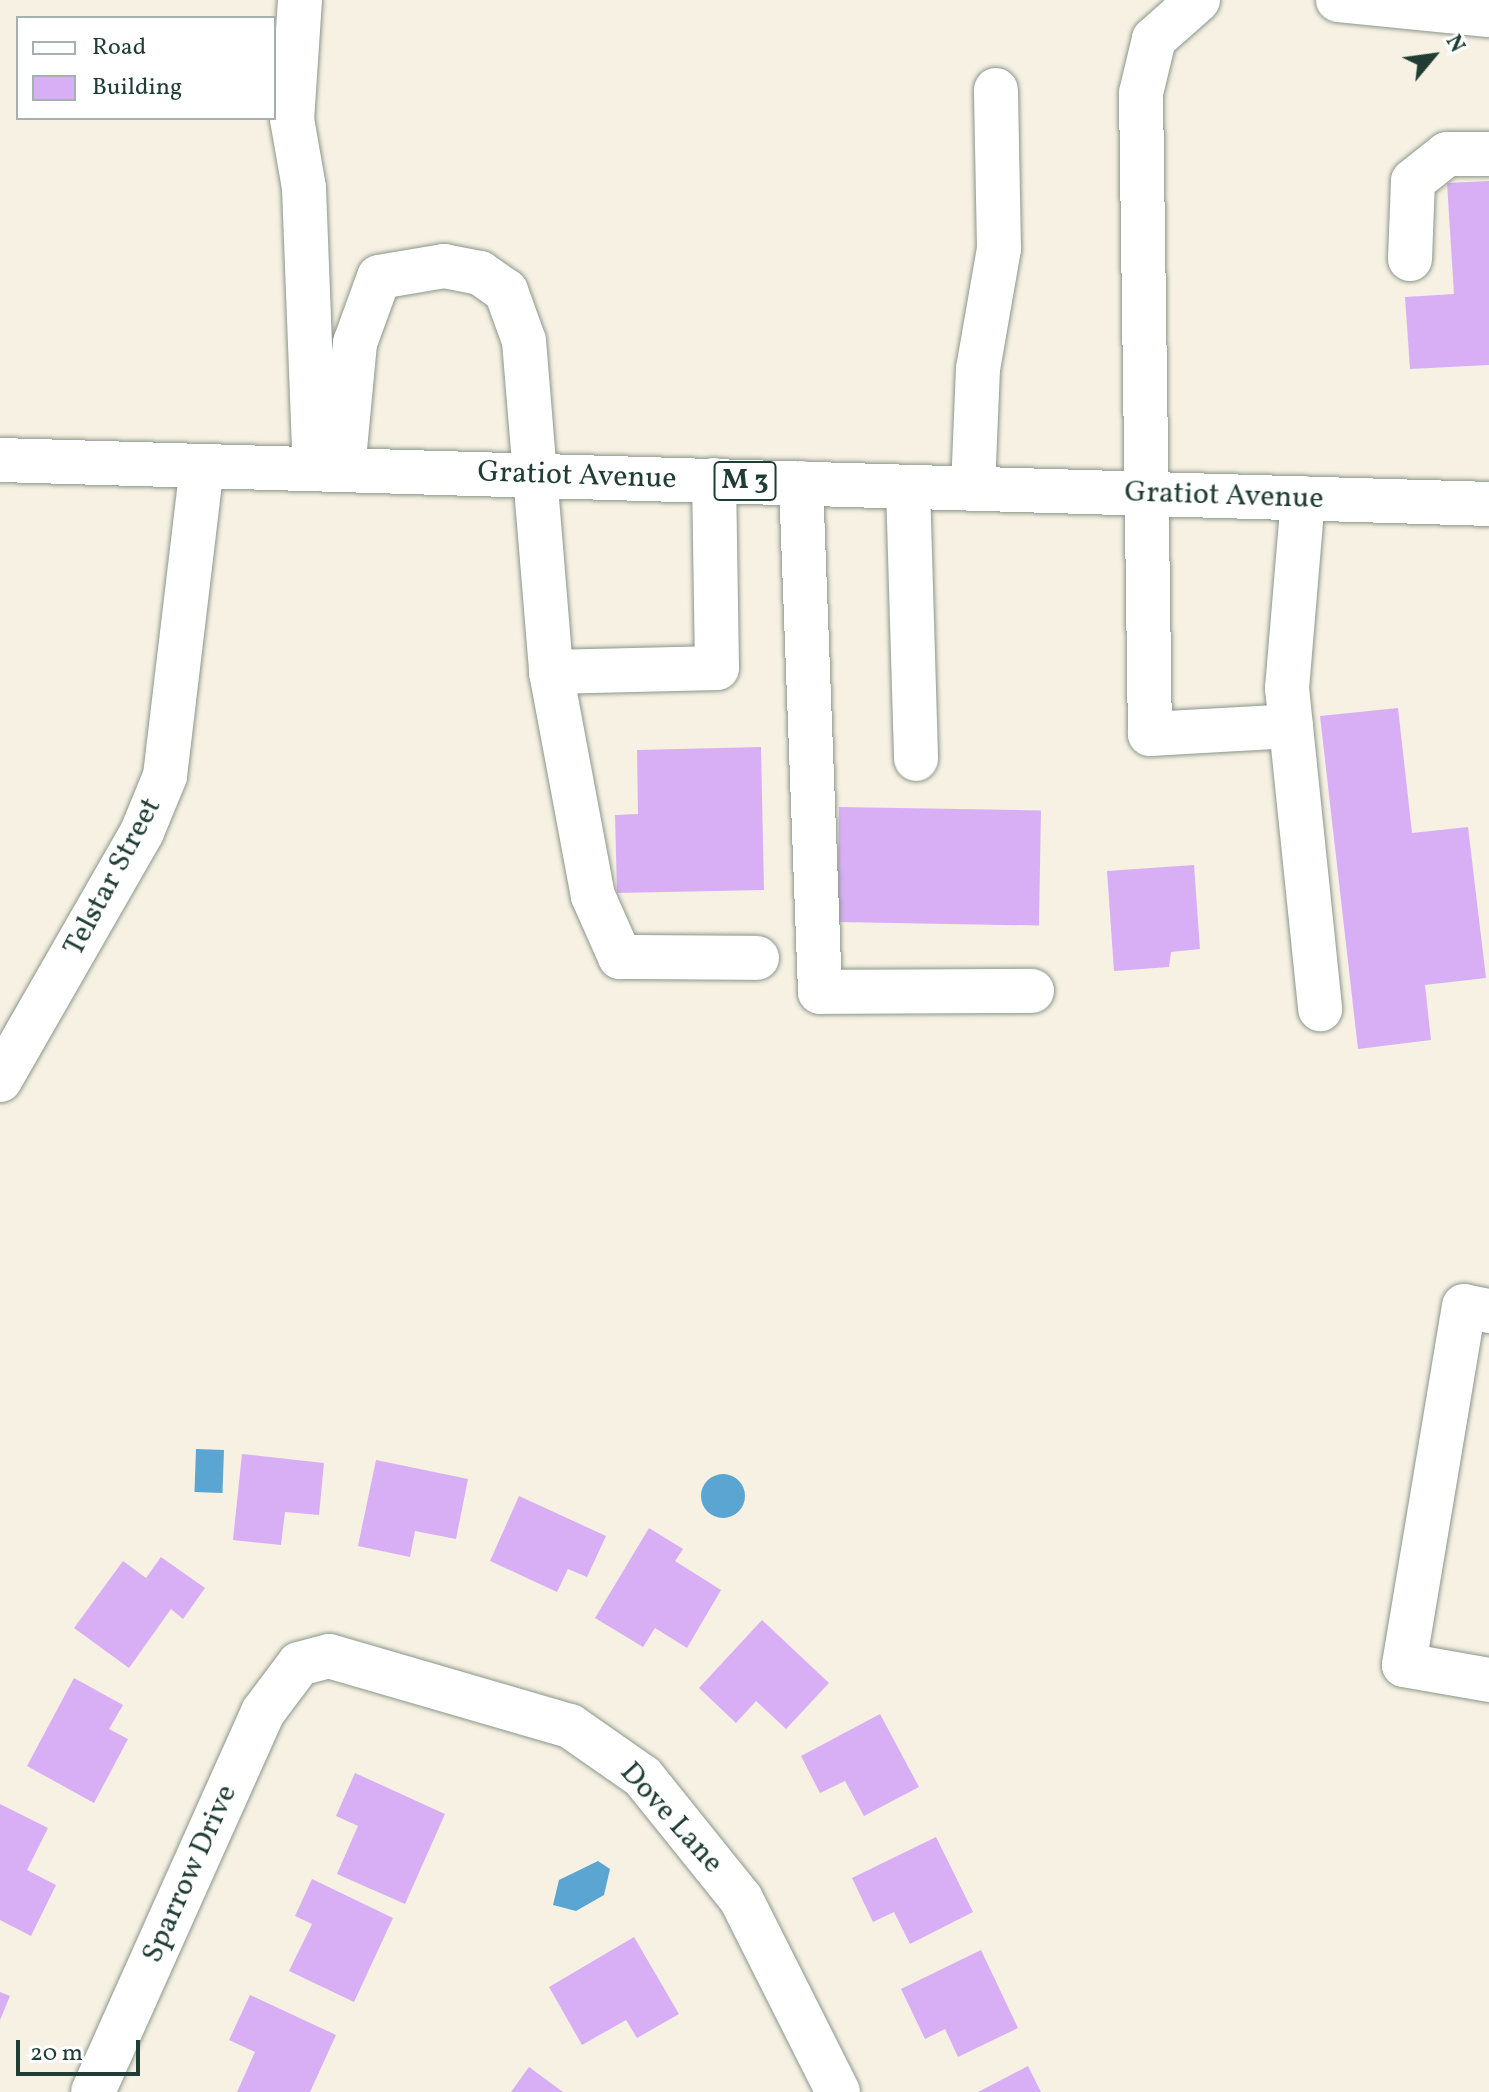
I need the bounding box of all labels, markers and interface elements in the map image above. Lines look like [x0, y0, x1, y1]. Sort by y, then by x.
legend [16, 16, 276, 120]
north arrow [1393, 16, 1473, 96]
text: N [1437, 30, 1472, 59]
text: Road [92, 31, 146, 65]
text: Building [92, 71, 182, 105]
street label: Gratiot Avenue [477, 455, 677, 497]
road number: M 3 [713, 457, 777, 505]
street label: Gratiot Avenue [1124, 475, 1324, 517]
street label: Telstar Street [56, 792, 170, 962]
street label: Dove Lane [612, 1755, 730, 1881]
street label: Sparrow Drive [135, 1779, 245, 1969]
scale bar [20, 2024, 144, 2074]
text: 20 m [30, 2037, 83, 2071]

